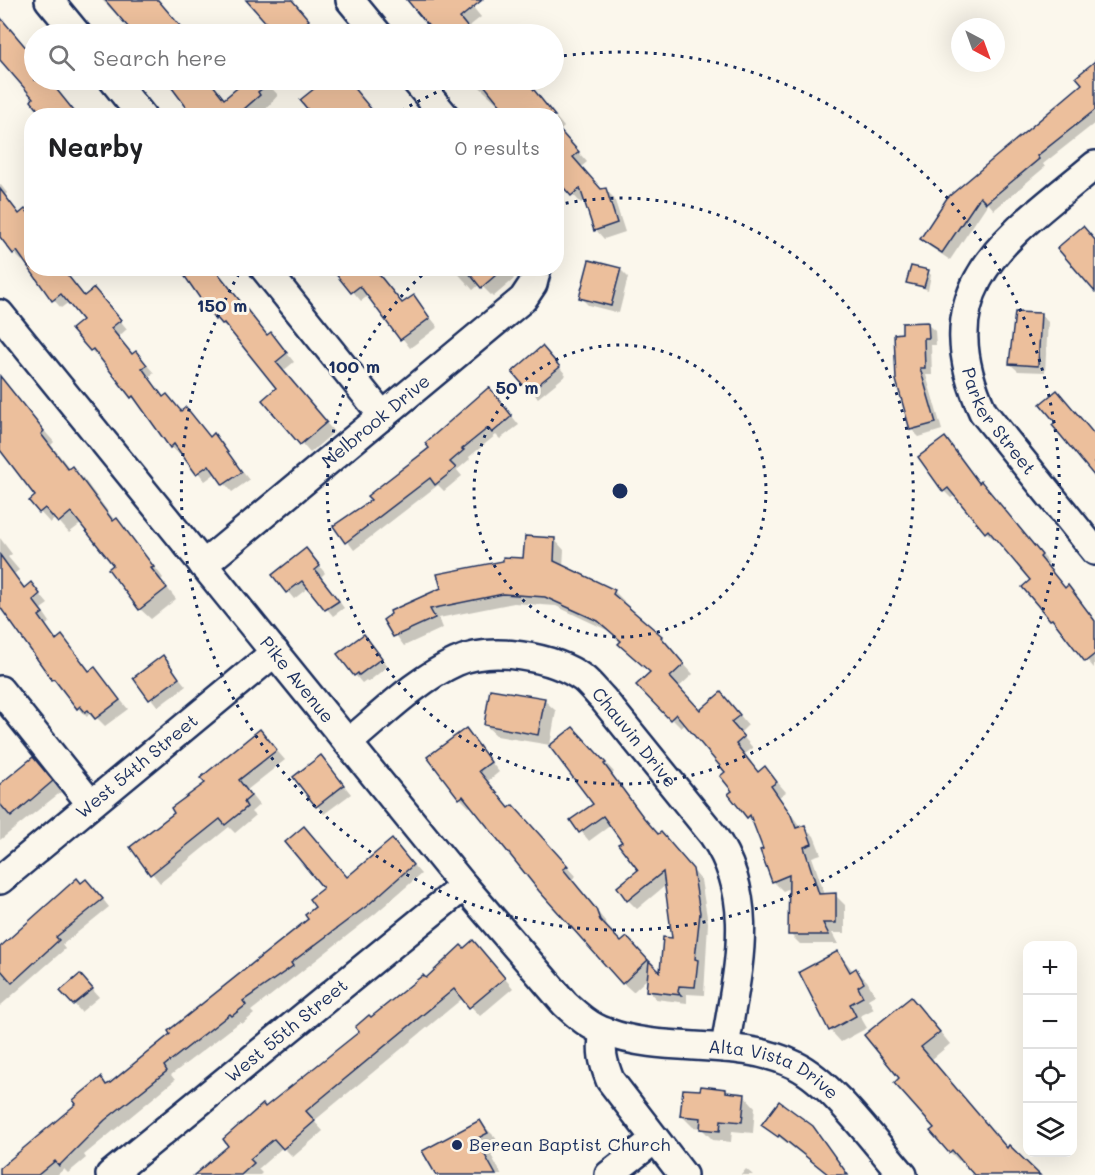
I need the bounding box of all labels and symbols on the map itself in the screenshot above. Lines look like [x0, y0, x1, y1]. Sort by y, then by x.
north arrow [951, 18, 1005, 72]
text: 150 m [197, 293, 247, 317]
text: 100 m [328, 354, 380, 378]
street label: Parker Street [957, 365, 1042, 479]
street label: Nelbrook Drive [316, 368, 435, 472]
text: 50 m [496, 375, 538, 399]
centre of rings [610, 481, 630, 501]
street label: Pike Avenue [255, 631, 340, 728]
street label: Chauvin Drive [587, 682, 683, 792]
street label: West 54th Street [70, 708, 202, 823]
street label: West 55th Street [220, 973, 352, 1087]
street label: Alta Vista Drive [708, 1034, 844, 1104]
place label: Berean Baptist Church [469, 1132, 670, 1156]
marker: Berean Baptist Church [450, 1138, 464, 1152]

